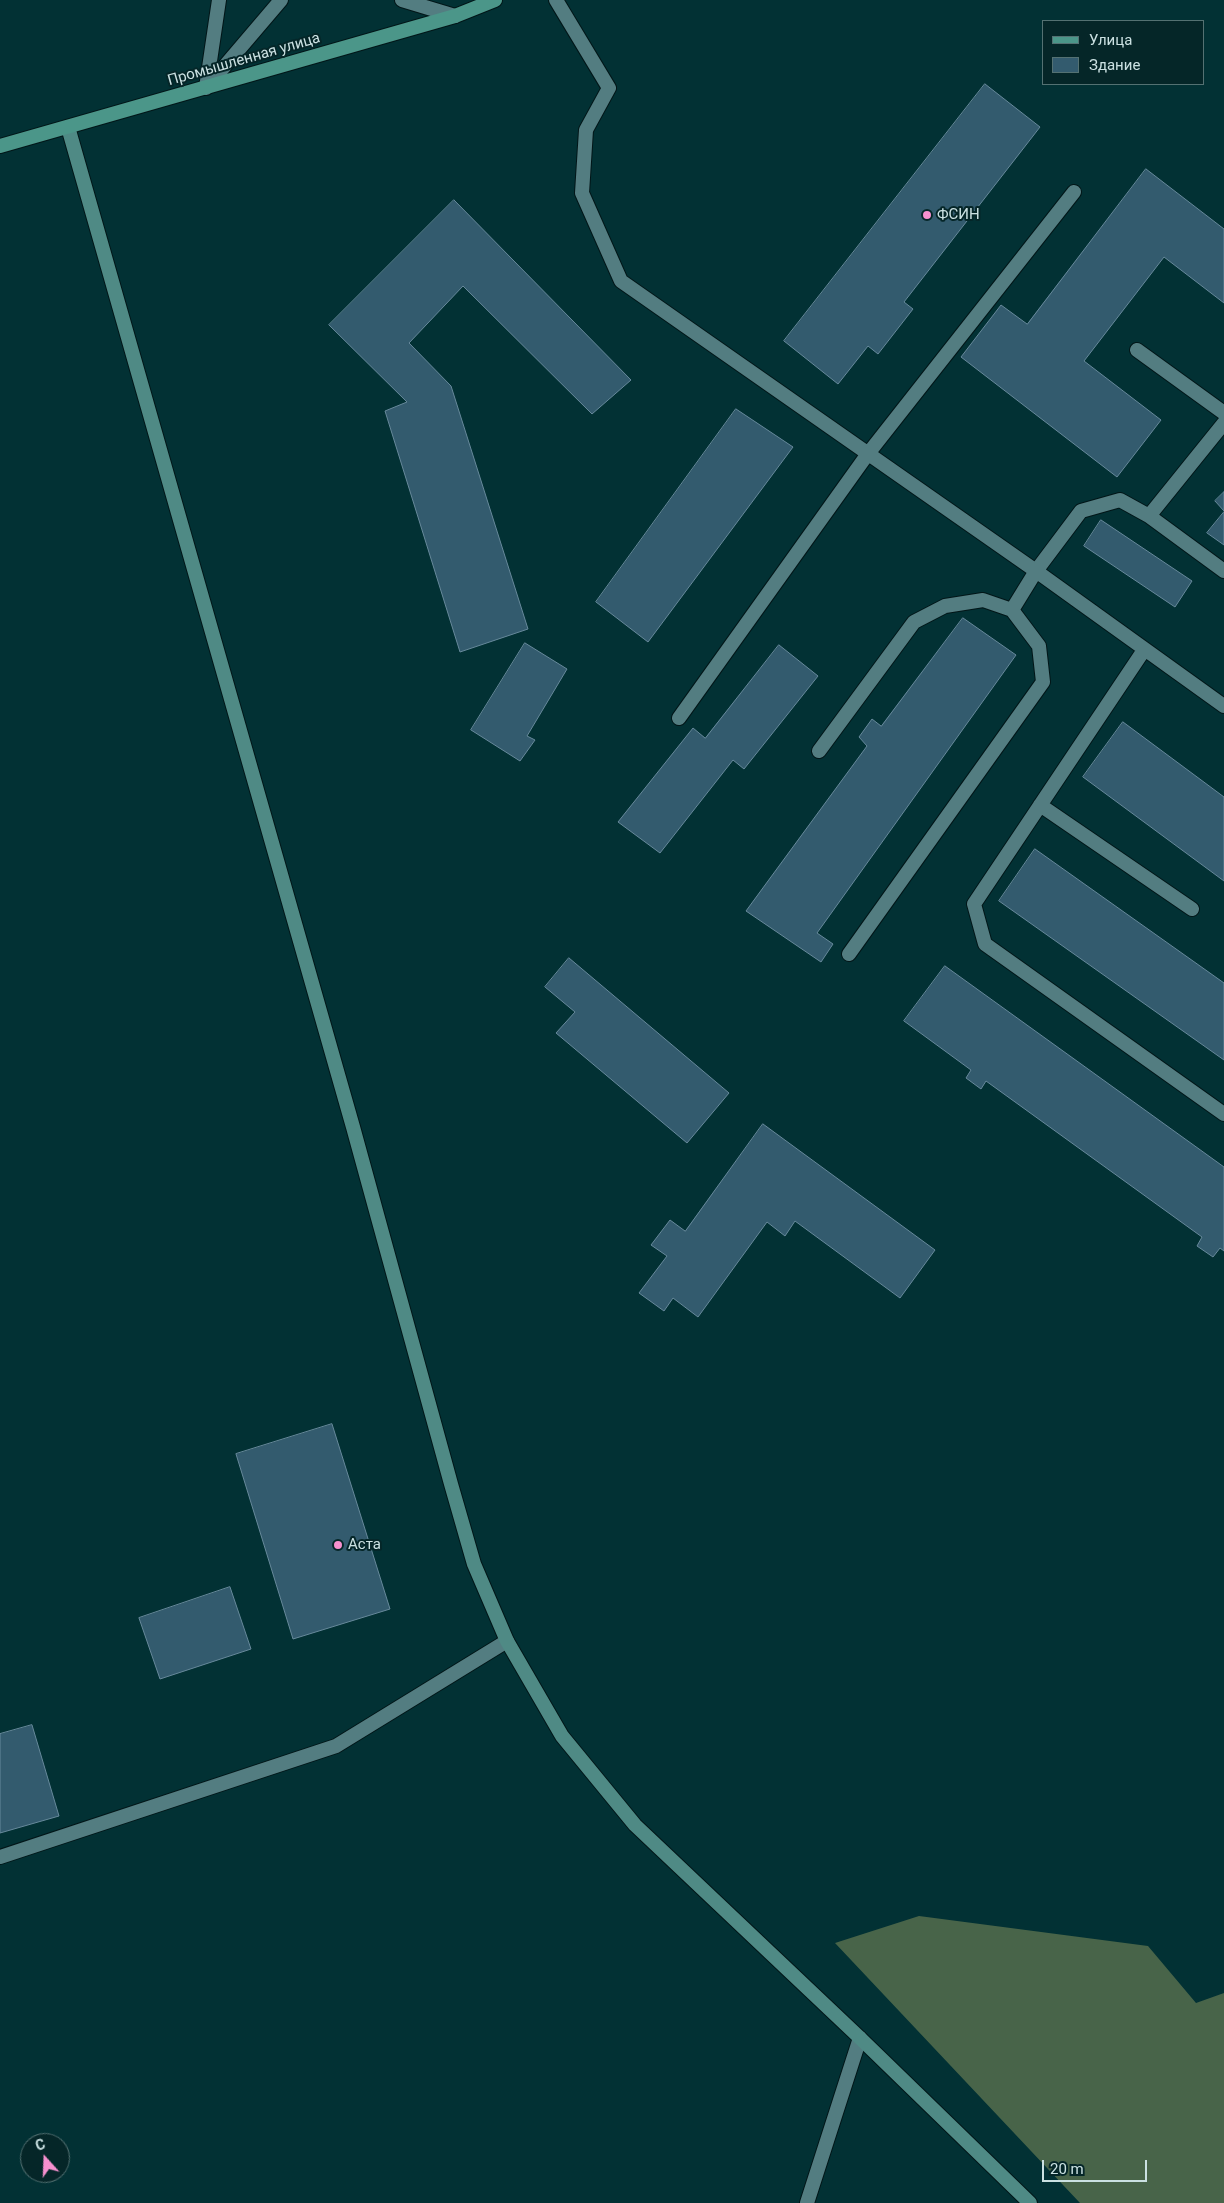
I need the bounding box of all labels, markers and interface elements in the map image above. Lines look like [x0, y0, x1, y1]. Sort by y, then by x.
legend [1042, 20, 1204, 85]
street label: Промышленная улица [166, 30, 322, 90]
text: Улица [1089, 31, 1132, 49]
text: Здание [1089, 56, 1140, 74]
place label: ФСИН [937, 206, 980, 224]
marker: ФСИН [921, 209, 933, 221]
place label: Аста [348, 1536, 381, 1554]
marker: Аста [332, 1539, 344, 1551]
north arrow [20, 2133, 70, 2183]
text: С [33, 2136, 47, 2154]
scale bar [1044, 2150, 1149, 2182]
text: 20 m [1050, 2160, 1084, 2178]

